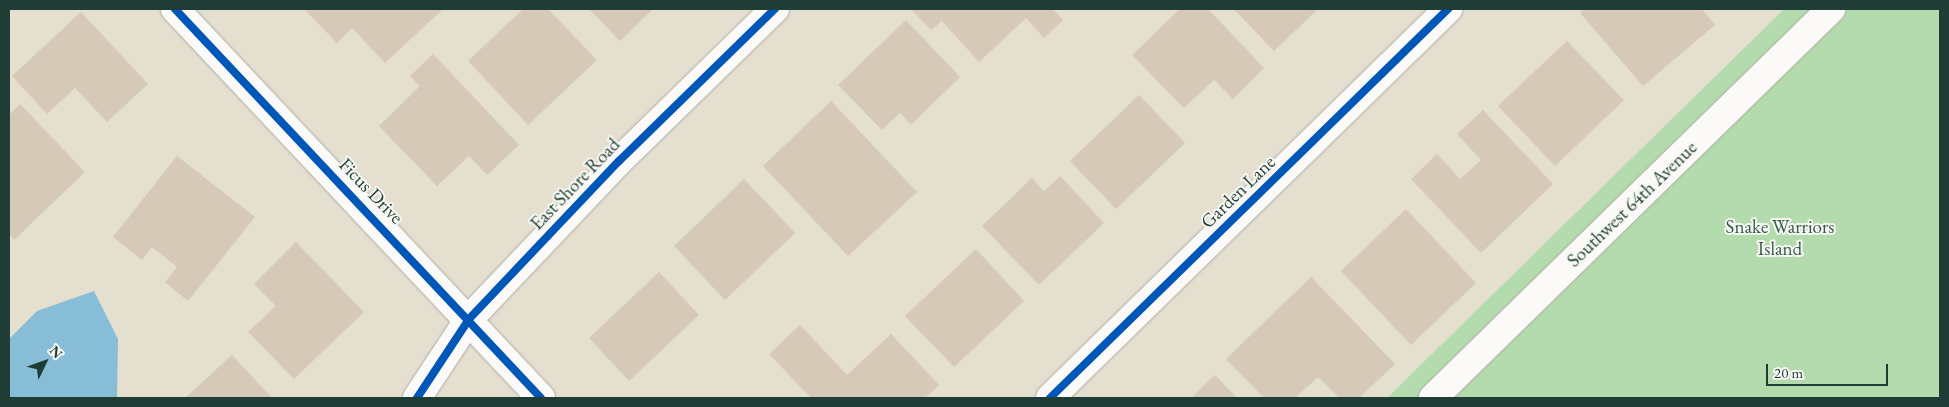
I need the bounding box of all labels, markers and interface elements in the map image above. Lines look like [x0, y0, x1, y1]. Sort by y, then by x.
street label: East Shore Road [525, 133, 625, 235]
street label: Southwest 64th Avenue [1562, 136, 1702, 272]
street label: Garden Lane [1196, 151, 1280, 233]
street label: Ficus Drive [334, 153, 408, 229]
park label: Snake Warriors Island [1726, 216, 1834, 260]
north arrow [20, 337, 70, 387]
text: N [46, 342, 67, 362]
scale bar [1769, 354, 1892, 386]
text: 20 m [1774, 363, 1803, 382]

